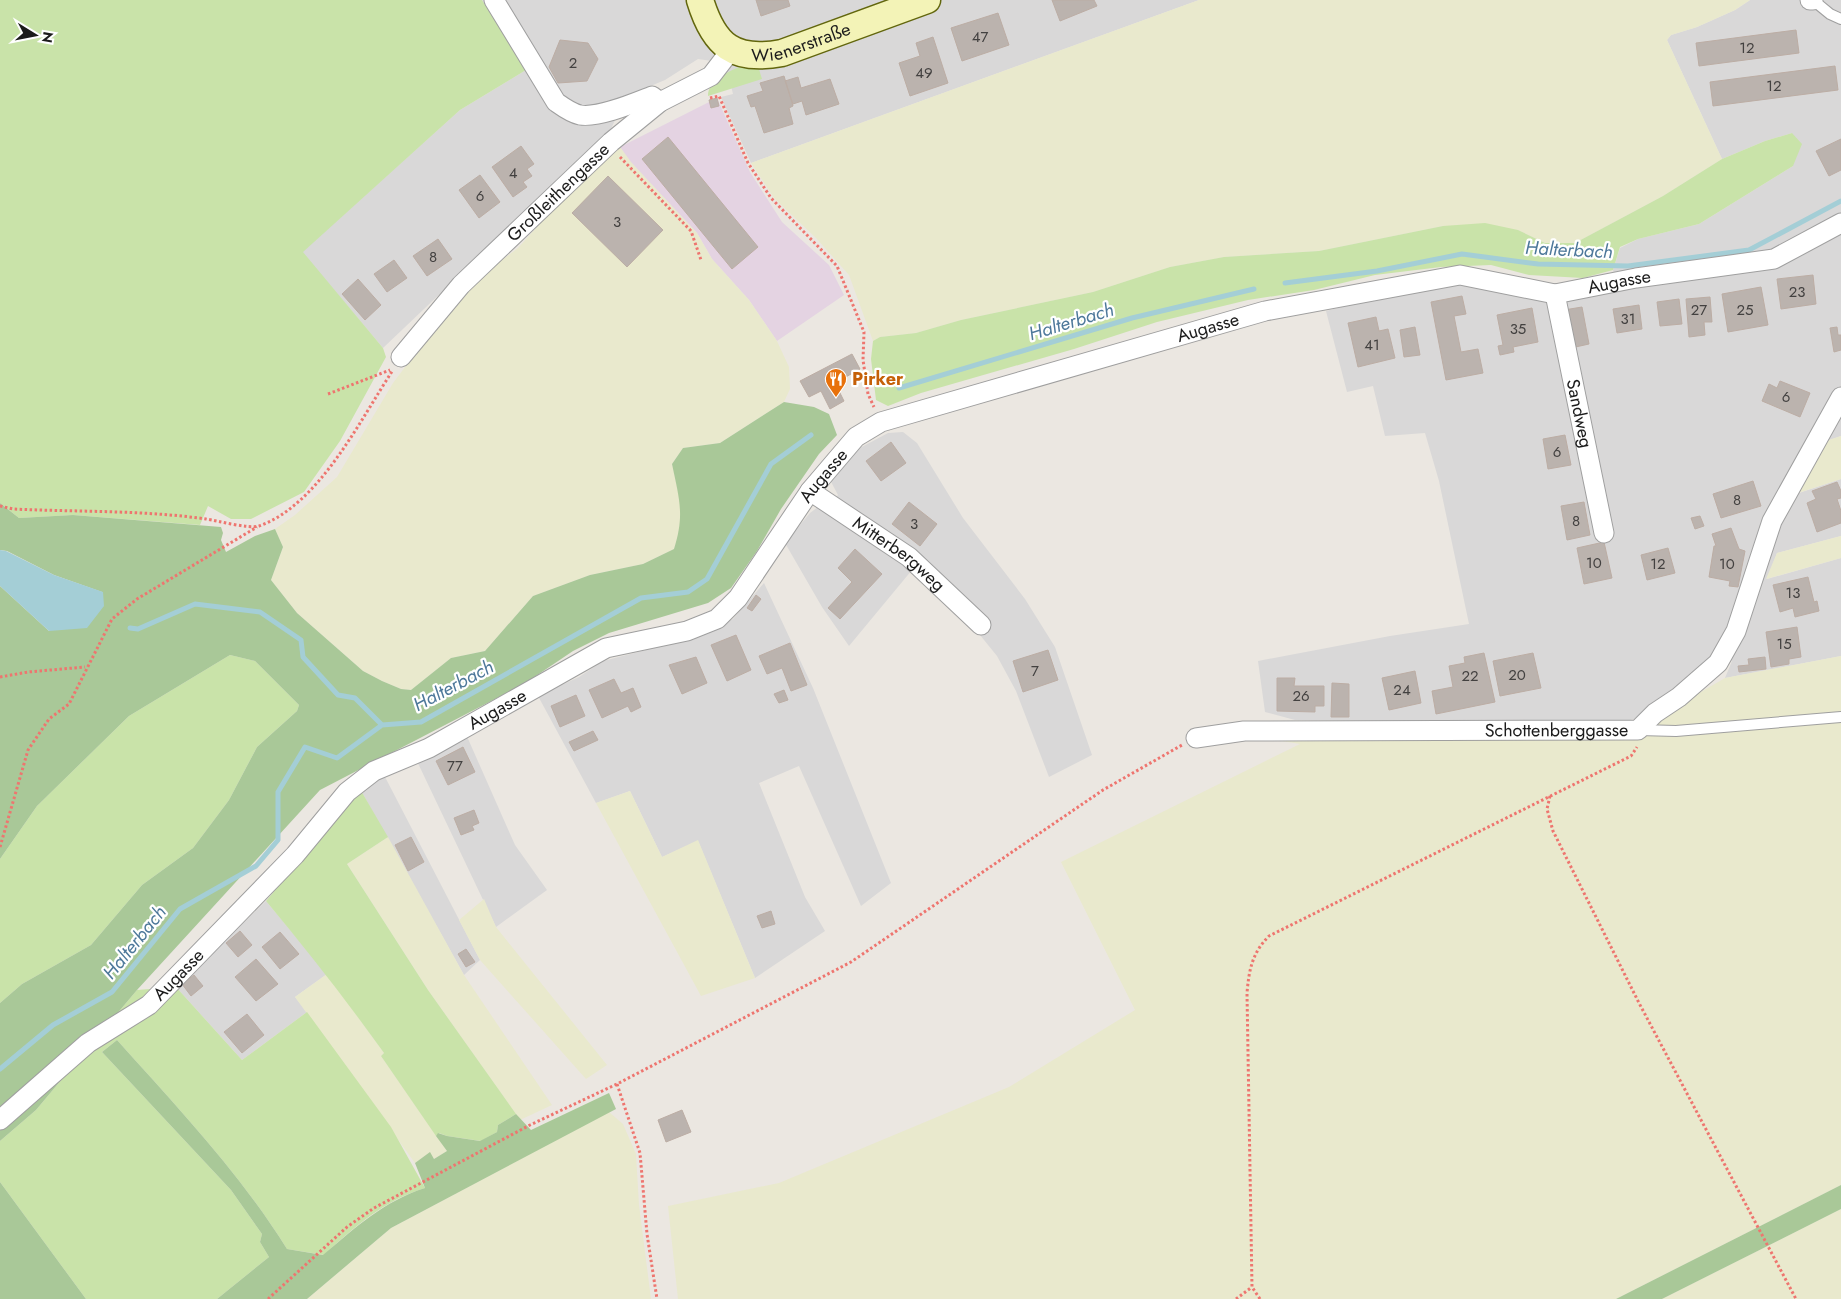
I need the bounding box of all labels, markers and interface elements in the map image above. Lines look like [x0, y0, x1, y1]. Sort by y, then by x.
north arrow [10, 10, 60, 60]
street label: Wienerstraße [751, 16, 854, 69]
house number: 47 [972, 26, 988, 48]
text: N [37, 30, 59, 44]
house number: 12 [1739, 37, 1755, 59]
house number: 2 [569, 52, 577, 74]
house number: 49 [915, 62, 933, 84]
house number: 12 [1766, 75, 1782, 97]
street label: Großleithengasse [501, 137, 615, 248]
house number: 4 [509, 162, 518, 184]
house number: 6 [476, 185, 484, 207]
house number: 3 [613, 211, 621, 233]
water label: Halterbach [1524, 234, 1613, 265]
house number: 8 [429, 246, 437, 268]
street label: Augasse [1585, 263, 1652, 300]
house number: 23 [1789, 281, 1805, 303]
water label: Halterbach [1025, 296, 1117, 347]
house number: 27 [1691, 299, 1707, 321]
house number: 25 [1737, 299, 1754, 321]
street label: Augasse [1174, 306, 1242, 349]
house number: 31 [1621, 308, 1635, 330]
house number: 35 [1510, 318, 1526, 340]
house number: 41 [1364, 334, 1380, 356]
place label: Pirker [852, 366, 904, 392]
restaurant icon: Pirker [824, 367, 848, 398]
street label: Sandweg [1560, 377, 1599, 450]
house number: 6 [1782, 386, 1790, 408]
house number: 6 [1553, 441, 1561, 463]
street label: Augasse [793, 443, 854, 508]
house number: 8 [1733, 489, 1741, 511]
street label: Mitterbergweg [847, 510, 951, 598]
house number: 8 [1572, 510, 1580, 532]
house number: 3 [910, 513, 918, 535]
house number: 10 [1586, 552, 1602, 574]
house number: 12 [1650, 553, 1666, 575]
house number: 10 [1719, 553, 1735, 575]
house number: 13 [1786, 582, 1800, 604]
house number: 15 [1776, 633, 1792, 655]
water label: Halterbach [408, 653, 498, 718]
house number: 7 [1031, 660, 1039, 682]
house number: 20 [1508, 664, 1526, 686]
house number: 22 [1461, 665, 1479, 687]
house number: 24 [1393, 679, 1411, 701]
street label: Augasse [463, 682, 531, 736]
house number: 26 [1292, 685, 1310, 707]
street label: Schottenberggasse [1485, 717, 1628, 743]
house number: 77 [447, 755, 463, 777]
water label: Halterbach [96, 900, 172, 985]
street label: Augasse [147, 943, 210, 1007]

